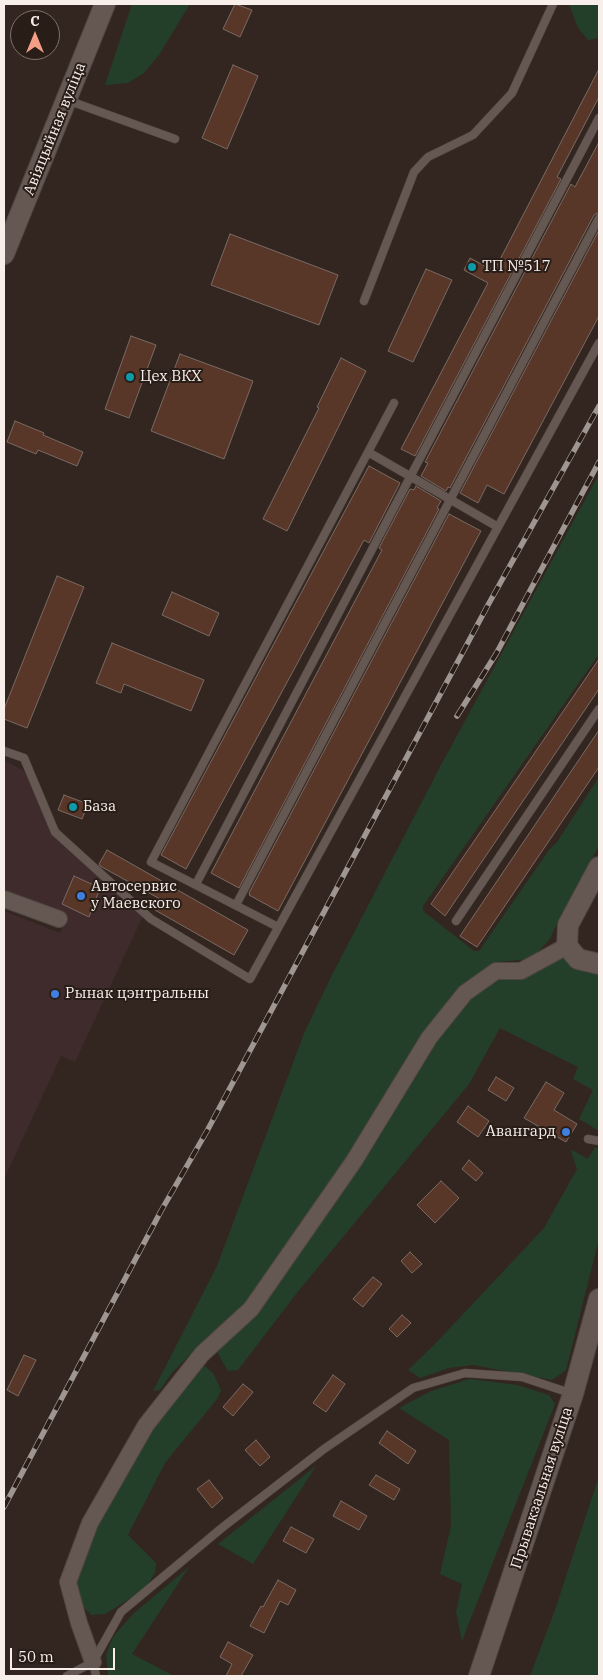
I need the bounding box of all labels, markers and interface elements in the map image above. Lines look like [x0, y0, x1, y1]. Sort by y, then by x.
north arrow [10, 10, 60, 60]
text: С [30, 12, 40, 30]
street label: Авіяцыйная вуліца [20, 60, 90, 198]
place label: ТП №517 [482, 258, 551, 276]
marker: ТП №517 [466, 261, 478, 273]
place label: Цех ВКХ [140, 368, 202, 386]
marker: Цех ВКХ [124, 371, 136, 383]
place label: База [83, 798, 116, 816]
marker: База [67, 801, 79, 813]
place label: Автосервис у Маевского [91, 878, 181, 913]
marker: Автосервис у Маевского [75, 890, 87, 902]
place label: Рынак цэнтральны [65, 985, 209, 1003]
marker: Рынак цэнтральны [49, 988, 61, 1000]
place label: Авангард [486, 1123, 556, 1141]
marker: Авангард [560, 1126, 572, 1138]
street label: Прывакзальная вуліца [507, 1405, 577, 1571]
scale bar [12, 1638, 118, 1670]
text: 50 m [18, 1647, 54, 1666]

